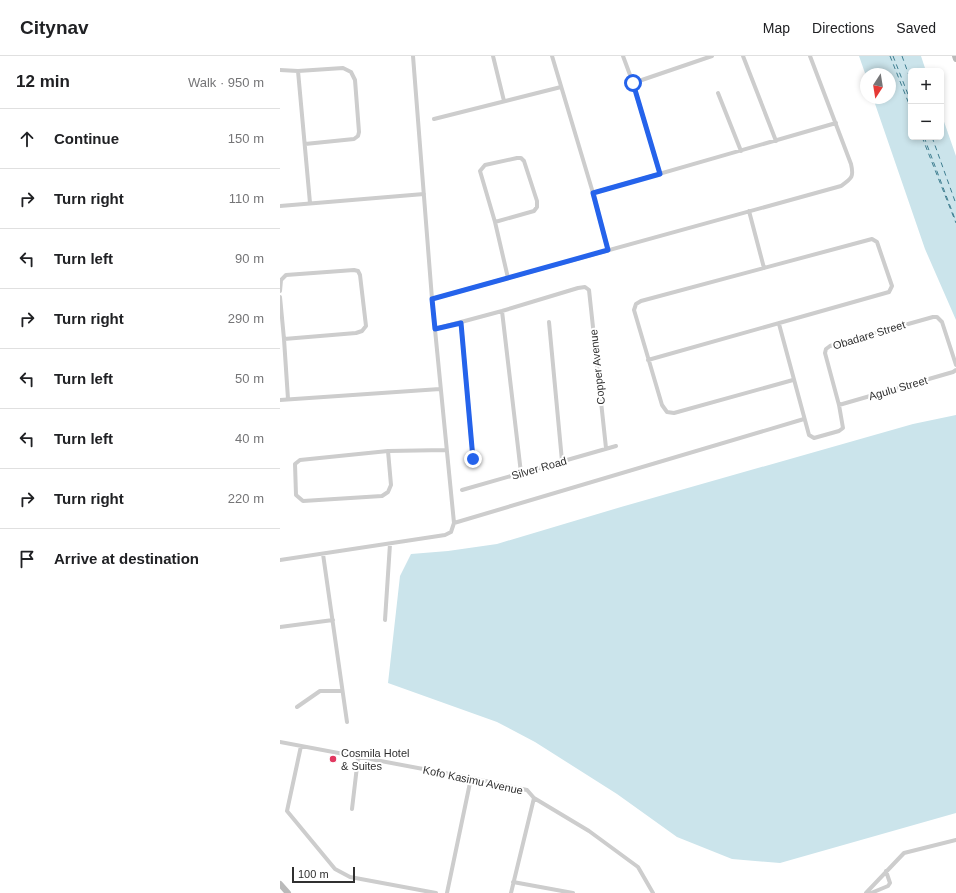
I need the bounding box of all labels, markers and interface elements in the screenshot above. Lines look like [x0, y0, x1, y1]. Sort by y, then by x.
text: Citynav [20, 17, 89, 38]
text: Map [763, 20, 790, 36]
text: Directions [812, 20, 874, 36]
text: Saved [896, 20, 936, 36]
north arrow [860, 68, 896, 104]
map controls [908, 68, 944, 140]
button: + [908, 68, 944, 104]
text: 12 min [16, 72, 70, 91]
route start [624, 74, 642, 92]
text: Walk · 950 m [188, 75, 264, 90]
button: − [908, 104, 944, 140]
icon: ahead [16, 128, 38, 150]
text: Continue [54, 130, 119, 147]
text: 150 m [228, 131, 264, 146]
icon: right [16, 188, 38, 210]
text: Turn right [54, 190, 124, 207]
text: 110 m [229, 191, 264, 206]
icon: left [16, 248, 38, 270]
text: Turn left [54, 250, 113, 267]
text: 90 m [235, 251, 264, 266]
icon: right [16, 308, 38, 330]
text: Turn right [54, 310, 124, 327]
text: 290 m [228, 311, 264, 326]
street label: Obadare Street [831, 318, 907, 352]
street label: Copper Avenue [587, 329, 607, 405]
icon: left [16, 368, 38, 390]
text: Turn left [54, 370, 113, 387]
text: 50 m [235, 371, 264, 386]
street label: Agulu Street [867, 374, 929, 402]
icon: left [16, 428, 38, 450]
text: Turn left [54, 430, 113, 447]
text: 40 m [235, 431, 264, 446]
route end [464, 450, 482, 468]
street label: Silver Road [510, 454, 568, 482]
icon: right [16, 488, 38, 510]
text: Turn right [54, 490, 124, 507]
text: 220 m [228, 491, 264, 506]
icon: arrive [16, 548, 38, 570]
text: Arrive at destination [54, 550, 199, 567]
place label: Cosmila Hotel & Suites [341, 747, 409, 772]
marker: Cosmila Hotel & Suites [328, 754, 338, 764]
street label: Kofo Kasimu Avenue [422, 764, 524, 796]
scale bar [292, 865, 355, 884]
text: 100 m [298, 868, 329, 880]

